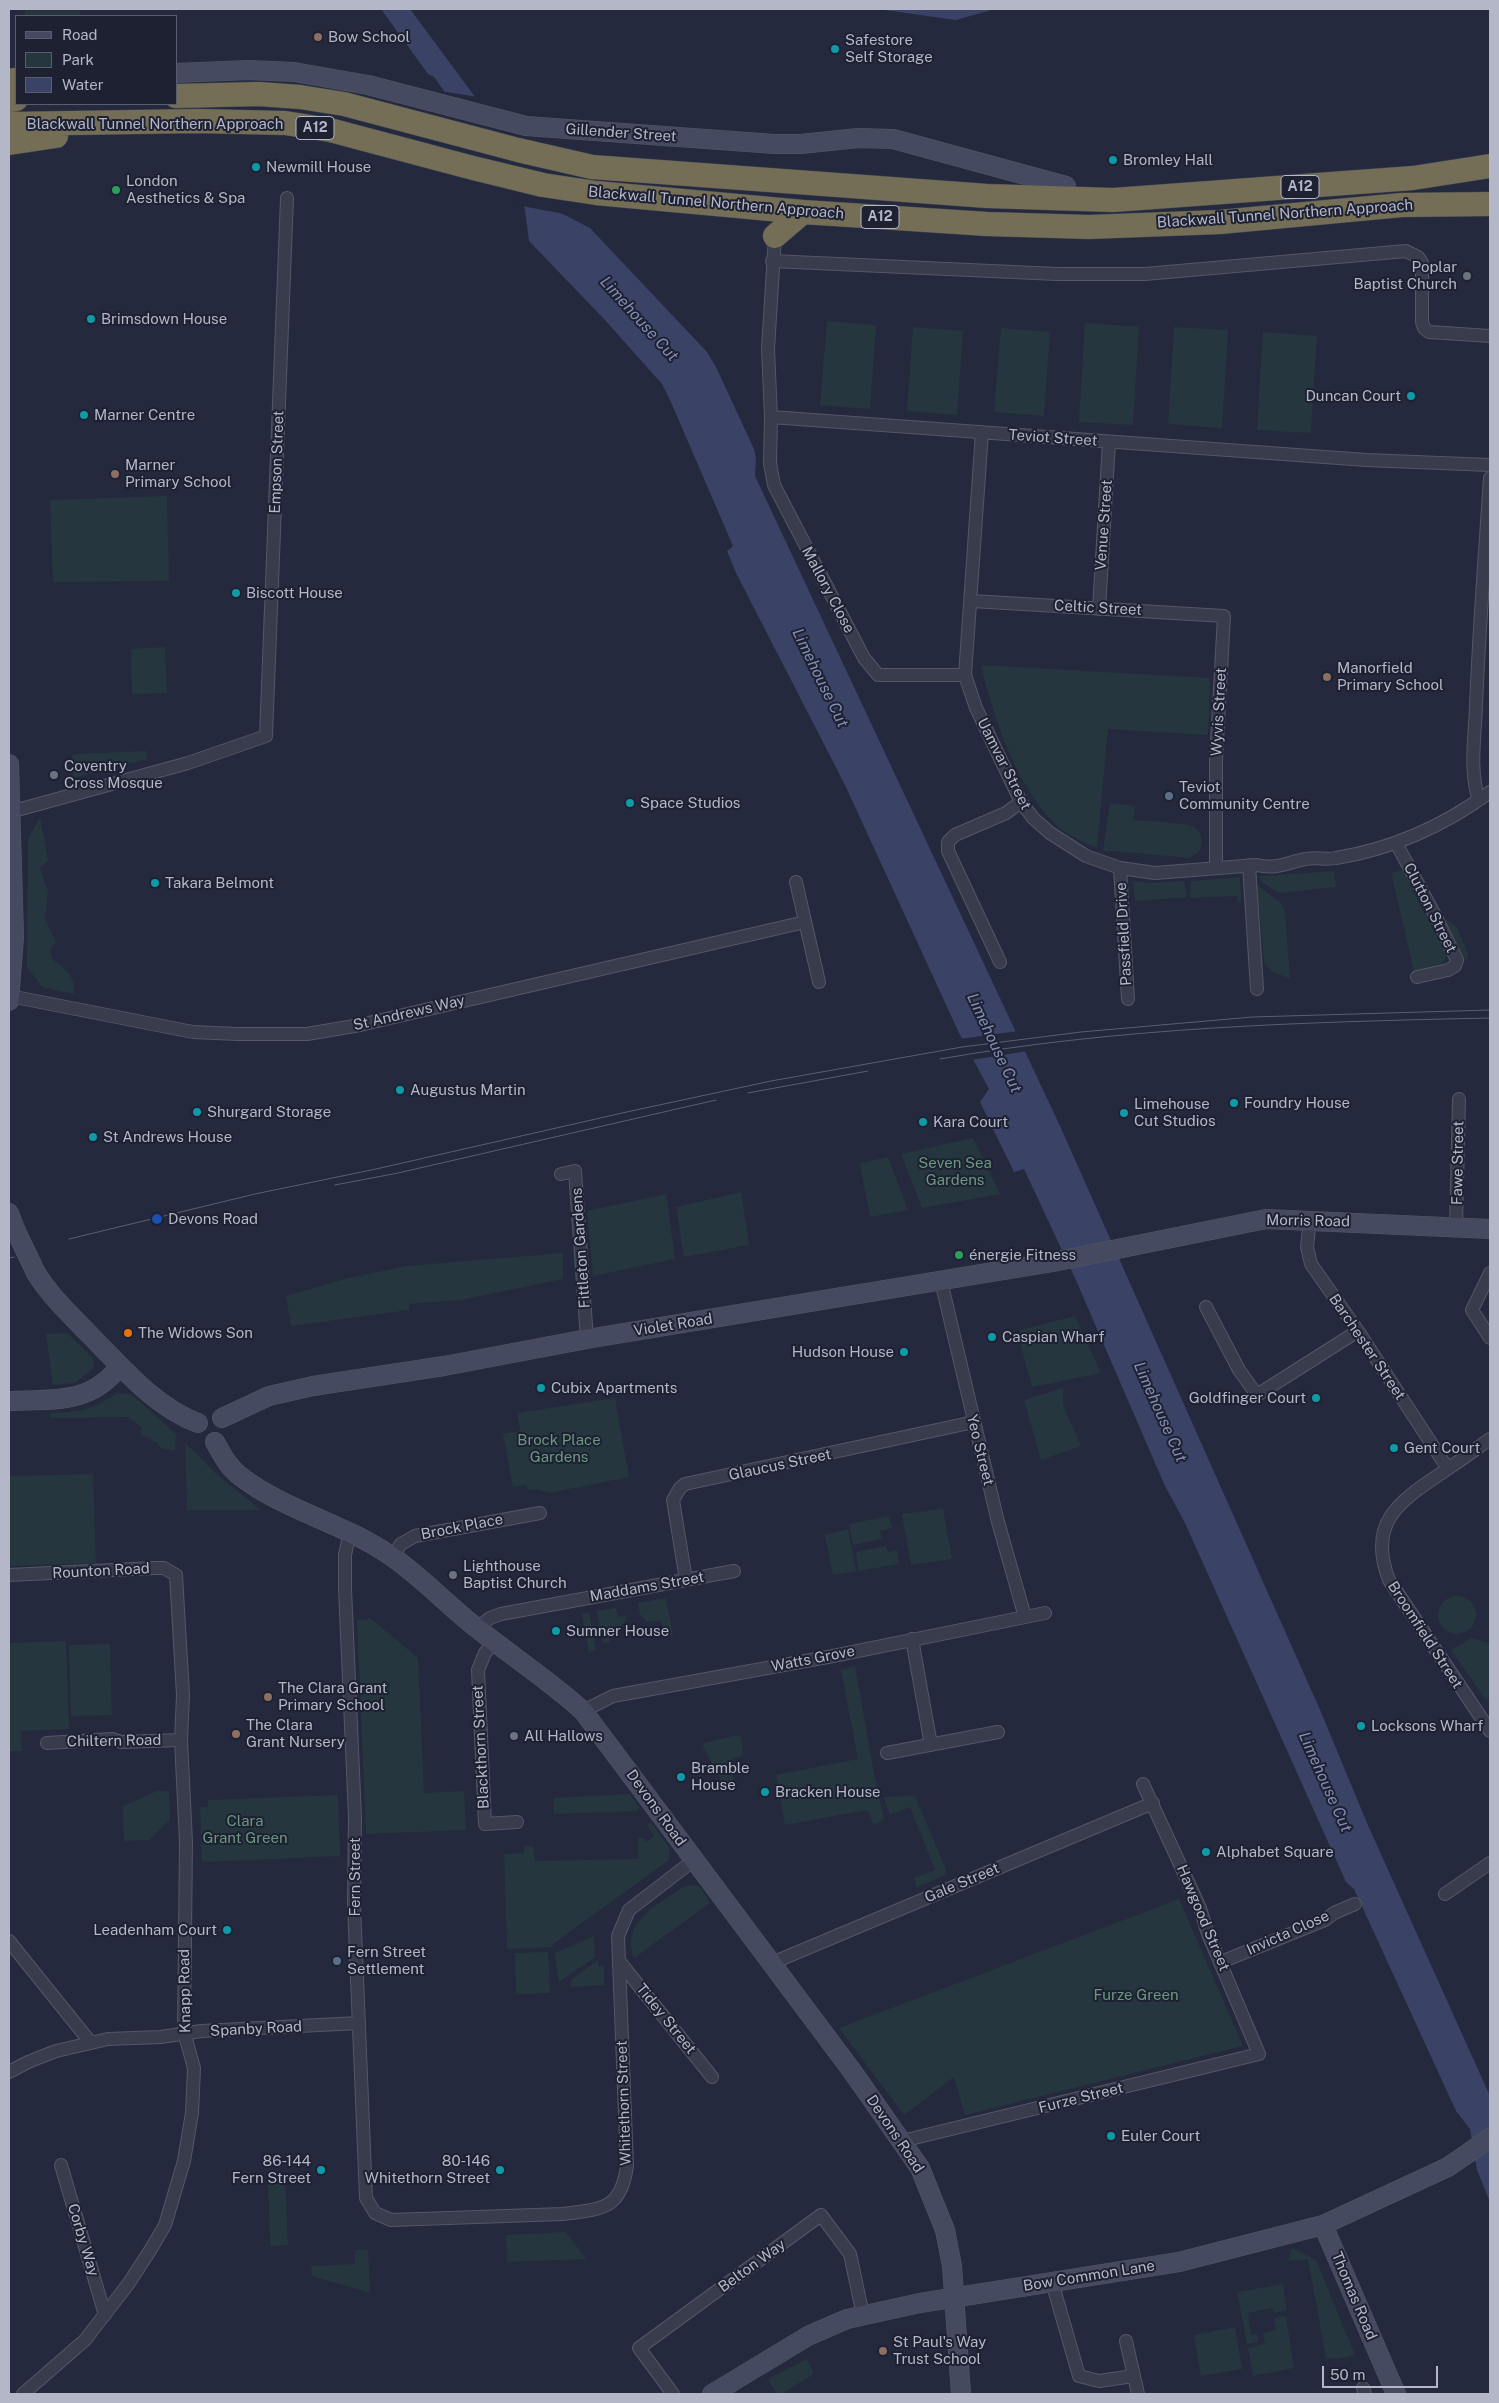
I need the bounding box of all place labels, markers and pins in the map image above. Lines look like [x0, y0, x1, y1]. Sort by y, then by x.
place label: Bow School [328, 28, 410, 46]
marker: Bow School [312, 31, 324, 43]
place label: Safestore Self Storage [845, 31, 933, 66]
marker: Safestore Self Storage [829, 43, 841, 55]
place label: Bromley Hall [1123, 151, 1213, 169]
marker: Bromley Hall [1107, 154, 1119, 166]
place label: Newmill House [266, 158, 371, 176]
marker: Newmill House [250, 161, 262, 173]
place label: London Aesthetics & Spa [126, 172, 245, 207]
marker: London Aesthetics & Spa [110, 184, 122, 196]
place label: Poplar Baptist Church [1353, 258, 1457, 293]
marker: Poplar Baptist Church [1461, 270, 1473, 282]
place label: Brimsdown House [101, 310, 227, 328]
marker: Brimsdown House [85, 313, 97, 325]
place label: Duncan Court [1305, 387, 1401, 405]
marker: Duncan Court [1405, 390, 1417, 402]
place label: Marner Centre [94, 406, 195, 424]
marker: Marner Centre [78, 409, 90, 421]
place label: Marner Primary School [125, 456, 231, 491]
marker: Marner Primary School [109, 468, 121, 480]
place label: Biscott House [246, 584, 343, 602]
marker: Biscott House [230, 587, 242, 599]
place label: Manorfield Primary School [1337, 659, 1443, 694]
marker: Manorfield Primary School [1321, 671, 1333, 683]
place label: Coventry Cross Mosque [64, 757, 163, 792]
marker: Coventry Cross Mosque [48, 769, 60, 781]
place label: Teviot Community Centre [1179, 778, 1310, 813]
marker: Teviot Community Centre [1163, 790, 1175, 802]
place label: Space Studios [640, 794, 740, 812]
marker: Space Studios [624, 797, 636, 809]
place label: Takara Belmont [165, 874, 274, 892]
marker: Takara Belmont [149, 877, 161, 889]
place label: Augustus Martin [410, 1081, 526, 1099]
marker: Augustus Martin [394, 1084, 406, 1096]
place label: Foundry House [1244, 1094, 1350, 1112]
place label: Limehouse Cut Studios [1134, 1095, 1216, 1130]
marker: Foundry House [1228, 1097, 1240, 1109]
place label: Shurgard Storage [207, 1103, 331, 1121]
marker: Shurgard Storage [191, 1106, 203, 1118]
marker: Limehouse Cut Studios [1118, 1107, 1130, 1119]
place label: Kara Court [933, 1113, 1008, 1131]
marker: Kara Court [917, 1116, 929, 1128]
place label: St Andrews House [103, 1128, 232, 1146]
marker: St Andrews House [87, 1131, 99, 1143]
place label: Devons Road [168, 1210, 258, 1228]
marker: Devons Road [150, 1212, 164, 1226]
place label: énergie Fitness [969, 1246, 1076, 1264]
marker: énergie Fitness [953, 1249, 965, 1261]
place label: The Widows Son [138, 1324, 253, 1342]
marker: The Widows Son [122, 1327, 134, 1339]
place label: Caspian Wharf [1002, 1328, 1104, 1346]
marker: Caspian Wharf [986, 1331, 998, 1343]
place label: Hudson House [792, 1343, 894, 1361]
marker: Hudson House [898, 1346, 910, 1358]
place label: Cubix Apartments [551, 1379, 677, 1397]
marker: Cubix Apartments [535, 1382, 547, 1394]
place label: Goldfinger Court [1189, 1389, 1306, 1407]
marker: Goldfinger Court [1310, 1392, 1322, 1404]
place label: Gent Court [1404, 1439, 1480, 1457]
marker: Gent Court [1388, 1442, 1400, 1454]
place label: Lighthouse Baptist Church [463, 1557, 567, 1592]
marker: Lighthouse Baptist Church [447, 1569, 459, 1581]
place label: Sumner House [566, 1622, 669, 1640]
marker: Sumner House [550, 1625, 562, 1637]
place label: The Clara Grant Primary School [278, 1679, 387, 1714]
marker: The Clara Grant Primary School [262, 1691, 274, 1703]
place label: The Clara Grant Nursery [246, 1716, 345, 1751]
place label: Locksons Wharf [1371, 1717, 1483, 1735]
marker: Locksons Wharf [1355, 1720, 1367, 1732]
place label: All Hallows [524, 1727, 603, 1745]
marker: The Clara Grant Nursery [230, 1728, 242, 1740]
marker: All Hallows [508, 1730, 520, 1742]
place label: Bramble House [691, 1759, 750, 1794]
marker: Bramble House [675, 1771, 687, 1783]
place label: Bracken House [775, 1783, 881, 1801]
marker: Bracken House [759, 1786, 771, 1798]
place label: Alphabet Square [1216, 1843, 1334, 1861]
marker: Alphabet Square [1200, 1846, 1212, 1858]
place label: Leadenham Court [93, 1921, 217, 1939]
marker: Leadenham Court [221, 1924, 233, 1936]
place label: Fern Street Settlement [347, 1943, 426, 1978]
marker: Fern Street Settlement [331, 1955, 343, 1967]
place label: Euler Court [1121, 2127, 1200, 2145]
marker: Euler Court [1105, 2130, 1117, 2142]
place label: 86-144 Fern Street [232, 2152, 311, 2187]
place label: 80-146 Whitethorn Street [365, 2152, 490, 2187]
marker: 86-144 Fern Street [315, 2164, 327, 2176]
marker: 80-146 Whitethorn Street [494, 2164, 506, 2176]
place label: St Paul's Way Trust School [893, 2333, 986, 2368]
marker: St Paul's Way Trust School [877, 2345, 889, 2357]

